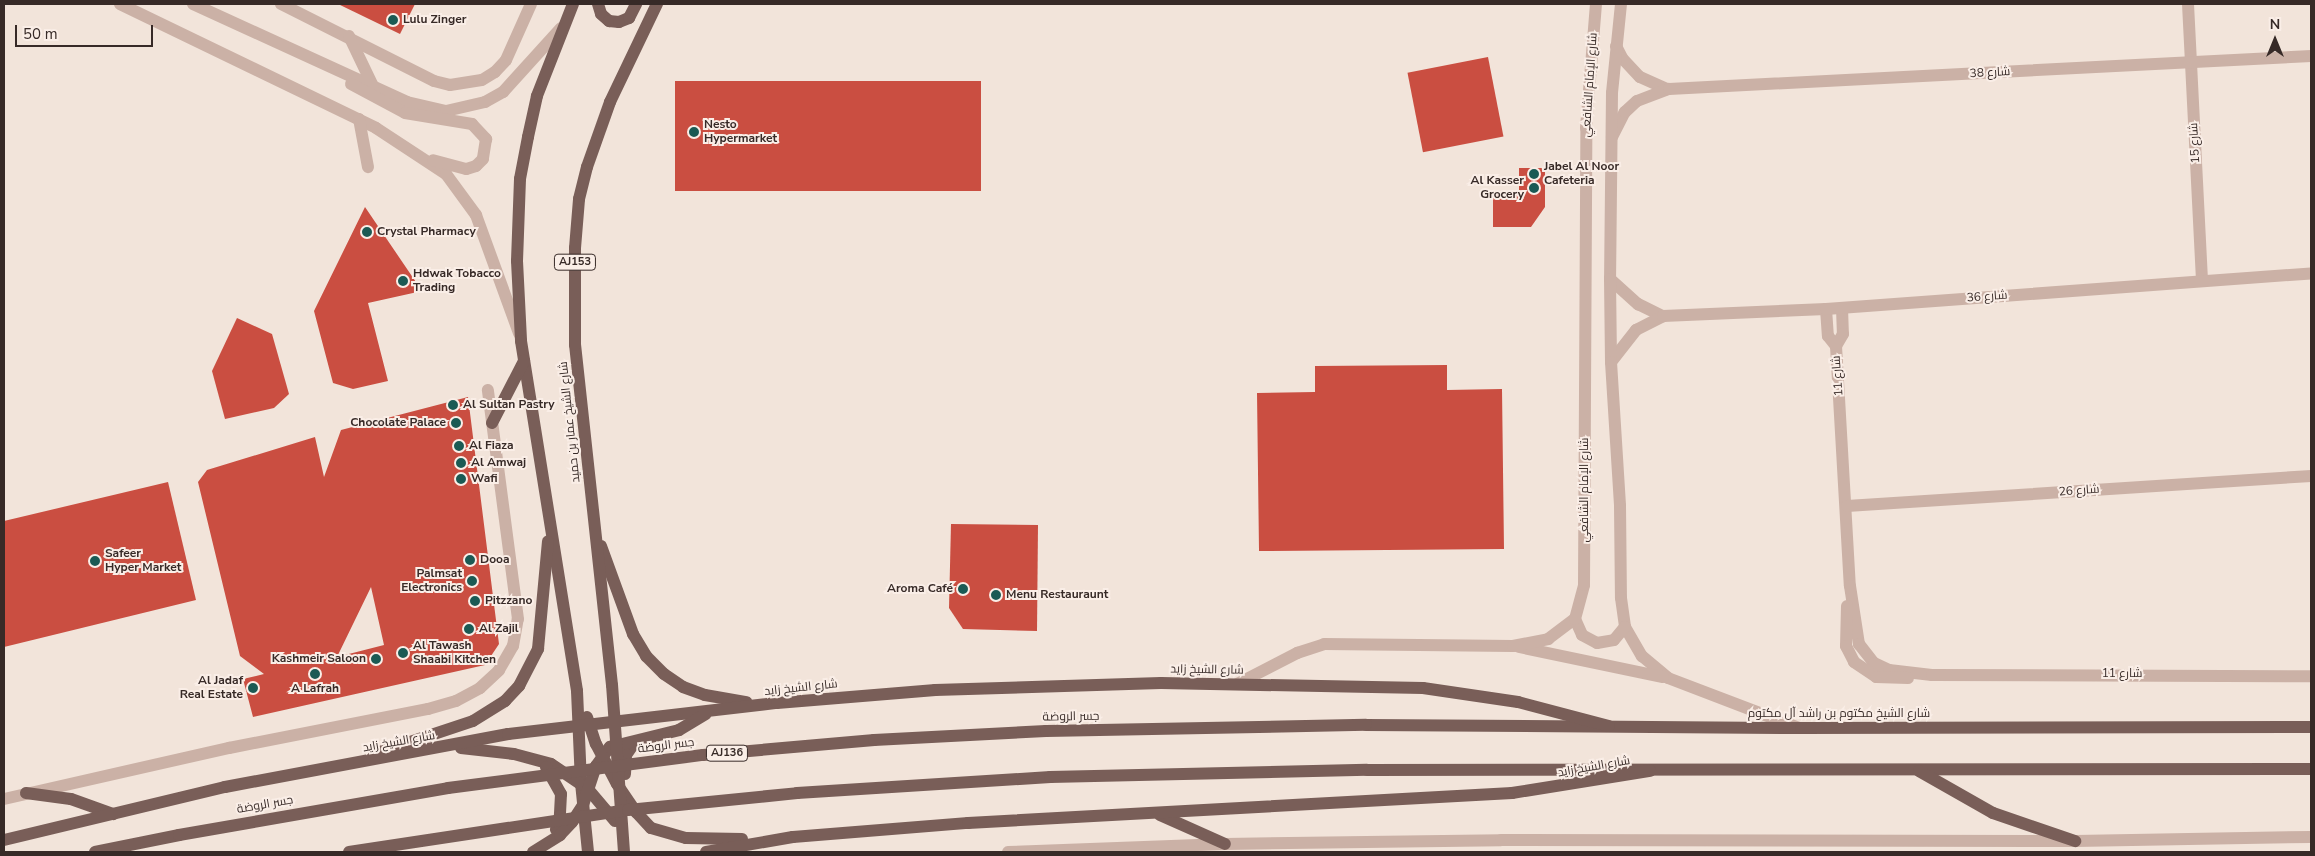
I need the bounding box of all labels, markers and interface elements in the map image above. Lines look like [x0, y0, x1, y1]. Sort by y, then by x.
place label: Lulu Zinger [403, 13, 466, 27]
marker: Lulu Zinger [387, 14, 399, 26]
scale bar [18, 15, 155, 47]
north arrow [2250, 15, 2300, 65]
text: N [2270, 15, 2280, 34]
text: 50 m [23, 24, 58, 44]
street label: شارع الإمام الشافعي [1579, 32, 1601, 138]
street label: شارع 38 [1969, 65, 2011, 81]
place label: Nesto Hypermarket [704, 118, 777, 146]
street label: شارع 15 [2187, 122, 2203, 164]
marker: Nesto Hypermarket [688, 126, 700, 138]
place label: Jabel Al Noor Cafeteria [1544, 160, 1619, 188]
marker: Jabel Al Noor Cafeteria [1528, 168, 1540, 180]
place label: Al Kasser Grocery [1471, 174, 1524, 202]
marker: Al Kasser Grocery [1528, 182, 1540, 194]
place label: Crystal Pharmacy [377, 225, 476, 239]
marker: Crystal Pharmacy [361, 226, 373, 238]
road number: AJ153 [554, 253, 596, 270]
place label: Hdwak Tobacco Trading [413, 267, 501, 295]
marker: Hdwak Tobacco Trading [397, 275, 409, 287]
street label: شارع 36 [1966, 288, 2008, 306]
street label: شارع 11 [1829, 355, 1847, 397]
street label: شارع الشيخ عمار بن حميد [556, 361, 584, 483]
place label: Al Sultan Pastry [463, 398, 555, 412]
marker: Al Sultan Pastry [447, 399, 459, 411]
place label: Chocolate Palace [350, 416, 446, 430]
marker: Chocolate Palace [450, 417, 462, 429]
street label: شارع الإمام الشافعي [1578, 437, 1592, 543]
place label: Al Fiaza [469, 439, 514, 453]
marker: Al Fiaza [453, 440, 465, 452]
place label: Al Amwaj [471, 456, 526, 470]
marker: Al Amwaj [455, 457, 467, 469]
place label: Wafi [471, 472, 498, 486]
marker: Wafi [455, 473, 467, 485]
street label: شارع 26 [2058, 482, 2100, 500]
place label: Safeer Hyper Market [105, 547, 181, 575]
place label: Dooa [480, 553, 510, 567]
marker: Dooa [464, 554, 476, 566]
marker: Safeer Hyper Market [89, 555, 101, 567]
place label: Palmsat Electronics [401, 567, 462, 595]
marker: Palmsat Electronics [466, 575, 478, 587]
place label: Aroma Café [887, 582, 953, 596]
marker: Aroma Café [957, 583, 969, 595]
place label: Menu Restauraunt [1006, 588, 1108, 602]
marker: Menu Restauraunt [990, 589, 1002, 601]
place label: Pitzzano [485, 594, 532, 608]
marker: Pitzzano [469, 595, 481, 607]
place label: Al Zajil [479, 622, 519, 636]
marker: Al Zajil [463, 623, 475, 635]
place label: Al Tawash Shaabi Kitchen [413, 639, 496, 667]
marker: Al Tawash Shaabi Kitchen [397, 647, 409, 659]
place label: Kashmeir Saloon [272, 652, 366, 666]
marker: Kashmeir Saloon [370, 653, 382, 665]
street label: شارع الشيخ زايد [1170, 662, 1244, 678]
street label: شارع 11 [2102, 667, 2142, 681]
marker: A Lafrah [309, 668, 321, 680]
place label: Al Jadaf Real Estate [180, 674, 243, 702]
street label: شارع الشيخ زايد [764, 677, 838, 699]
marker: Al Jadaf Real Estate [247, 682, 259, 694]
place label: A Lafrah [291, 682, 339, 696]
street label: شارع الشيخ مكتوم بن راشد آل مكتوم [1748, 707, 1930, 721]
street label: جسر الروضة [1042, 709, 1100, 725]
street label: شارع الشيخ زايد [362, 729, 436, 755]
street label: جسر الروضة [637, 735, 695, 757]
road number: AJ136 [706, 744, 748, 761]
street label: شارع الشيخ زايد [1557, 754, 1631, 780]
street label: جسر الروضة [236, 793, 294, 817]

